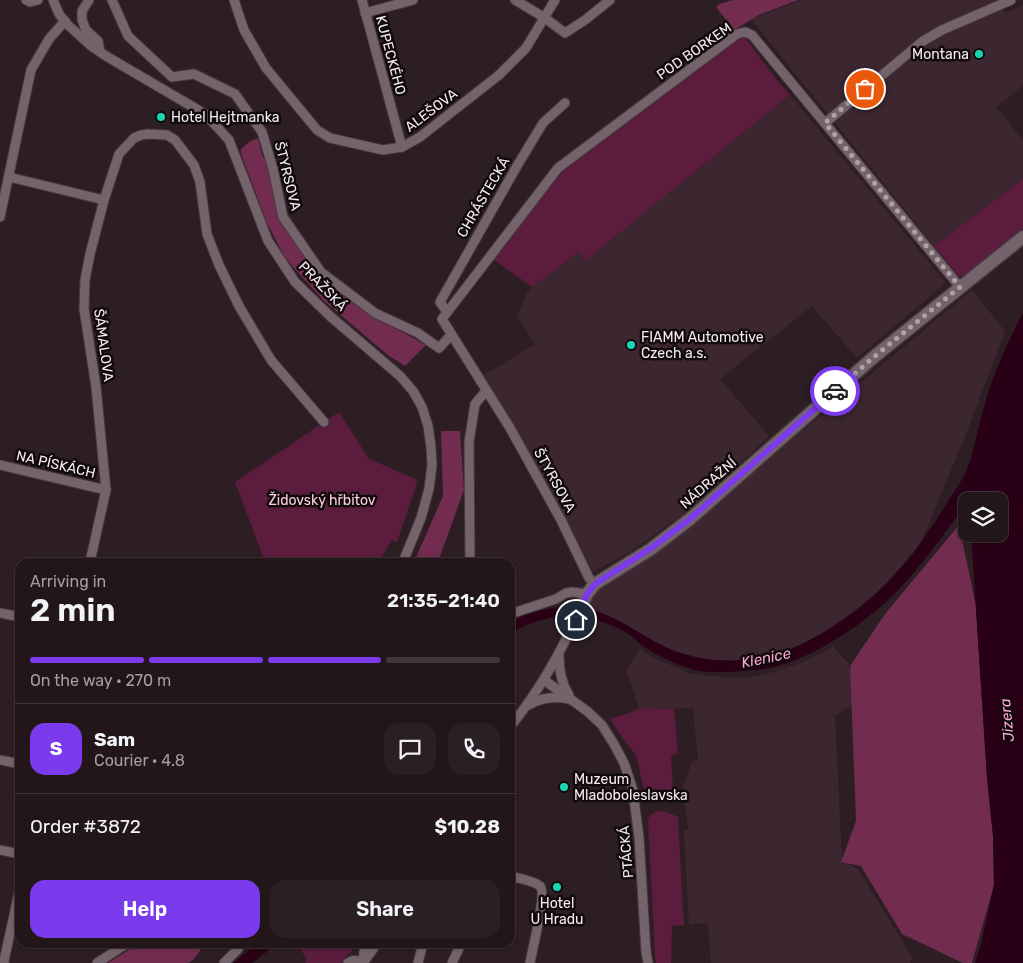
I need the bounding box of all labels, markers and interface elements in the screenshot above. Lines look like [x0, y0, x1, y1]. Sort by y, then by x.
street label: KUPECKÉHO [372, 13, 410, 97]
street label: POD BORKEM [654, 19, 735, 83]
place label: Montana [912, 46, 969, 63]
marker: Montana [973, 48, 985, 60]
pin [844, 68, 886, 110]
icon: bag [851, 75, 879, 103]
street label: ALEŠOVA [401, 84, 461, 136]
place label: Hotel Hejtmanka [171, 109, 279, 126]
marker: Hotel Hejtmanka [155, 111, 167, 123]
street label: ŠTYRSOVA [271, 140, 305, 213]
street label: CHRÁSTECKÁ [453, 153, 514, 240]
street label: PRAŽSKÁ [295, 257, 352, 315]
street label: ŠÁMALOVA [90, 307, 118, 383]
place label: FIAMM Automotive Czech a.s. [641, 329, 764, 362]
marker: FIAMM Automotive Czech a.s. [625, 339, 637, 351]
courier [810, 366, 860, 416]
icon: car [821, 377, 849, 405]
street label: ŠTYRSOVA [530, 445, 580, 516]
street label: NA PÍSKÁCH [15, 446, 97, 482]
street label: NÁDRAŽNÍ [676, 453, 741, 513]
park label: Židovský hřbitov [268, 491, 376, 509]
map controls [958, 492, 1008, 542]
button: layers [958, 492, 1008, 542]
text: Arriving in [30, 572, 106, 591]
text: 21:35–21:40 [387, 589, 500, 612]
text: 2 min [30, 591, 115, 629]
pin [555, 599, 597, 641]
icon: home [562, 606, 590, 634]
water label: Klenice [740, 644, 793, 672]
text: On the way · 270 m [30, 671, 171, 690]
water label: Jizera [996, 697, 1018, 742]
button: chat [384, 723, 436, 775]
button: phone [448, 723, 500, 775]
text: Sam [94, 728, 135, 751]
text: S [50, 737, 62, 760]
text: Courier · 4.8 [94, 751, 185, 770]
place label: Muzeum Mladoboleslavska [574, 771, 688, 804]
marker: Muzeum Mladoboleslavska [558, 781, 570, 793]
text: Order #3872 [30, 815, 141, 838]
text: $10.28 [434, 815, 500, 838]
street label: PTÁCKÁ [615, 825, 637, 879]
button: Help [30, 880, 260, 938]
button: Share [270, 880, 500, 938]
marker: Hotel U Hradu [551, 881, 563, 893]
place label: Hotel U Hradu [531, 895, 583, 928]

